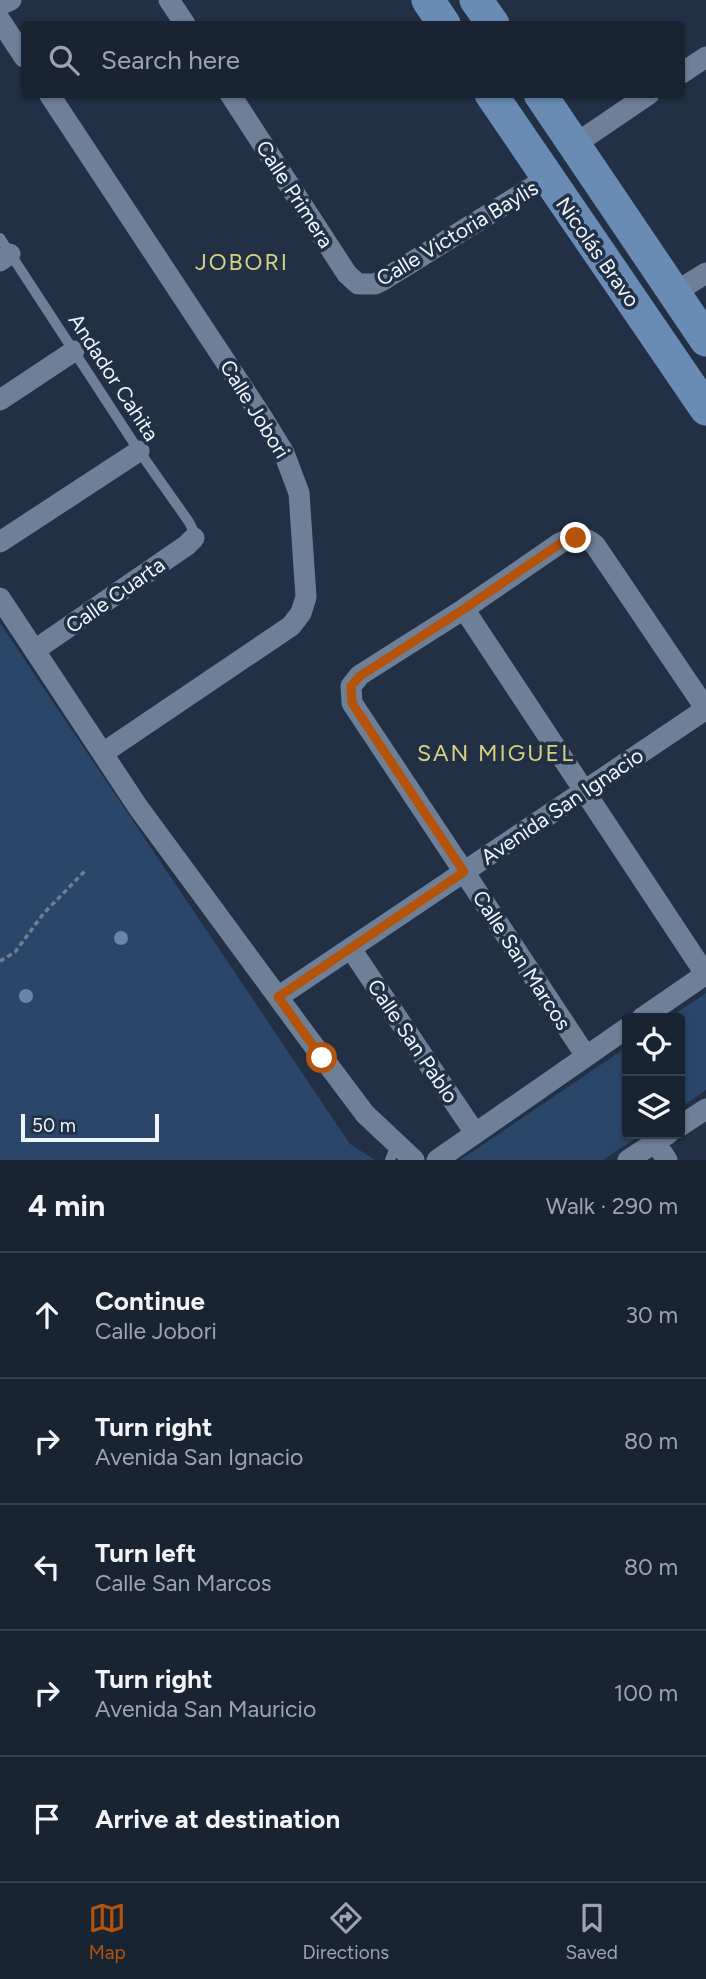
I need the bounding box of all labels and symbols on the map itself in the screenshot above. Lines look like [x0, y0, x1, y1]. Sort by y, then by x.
street label: Calle Primera [251, 136, 339, 252]
street label: Calle Victoria Baylis [372, 175, 542, 291]
street label: Nicolás Bravo [551, 192, 645, 312]
district label: JOBORI [195, 248, 289, 276]
street label: Andador Cahita [64, 309, 164, 445]
street label: Calle Jobori [215, 355, 295, 463]
route end [560, 522, 591, 553]
street label: Calle Cuarta [61, 552, 169, 638]
district label: SAN MIGUEL [417, 739, 575, 767]
street label: Avenida San Ignacio [476, 742, 648, 870]
street label: Calle San Marcos [468, 886, 576, 1034]
street label: Calle San Pablo [362, 974, 464, 1108]
route start [306, 1042, 337, 1073]
scale bar [21, 1111, 159, 1143]

